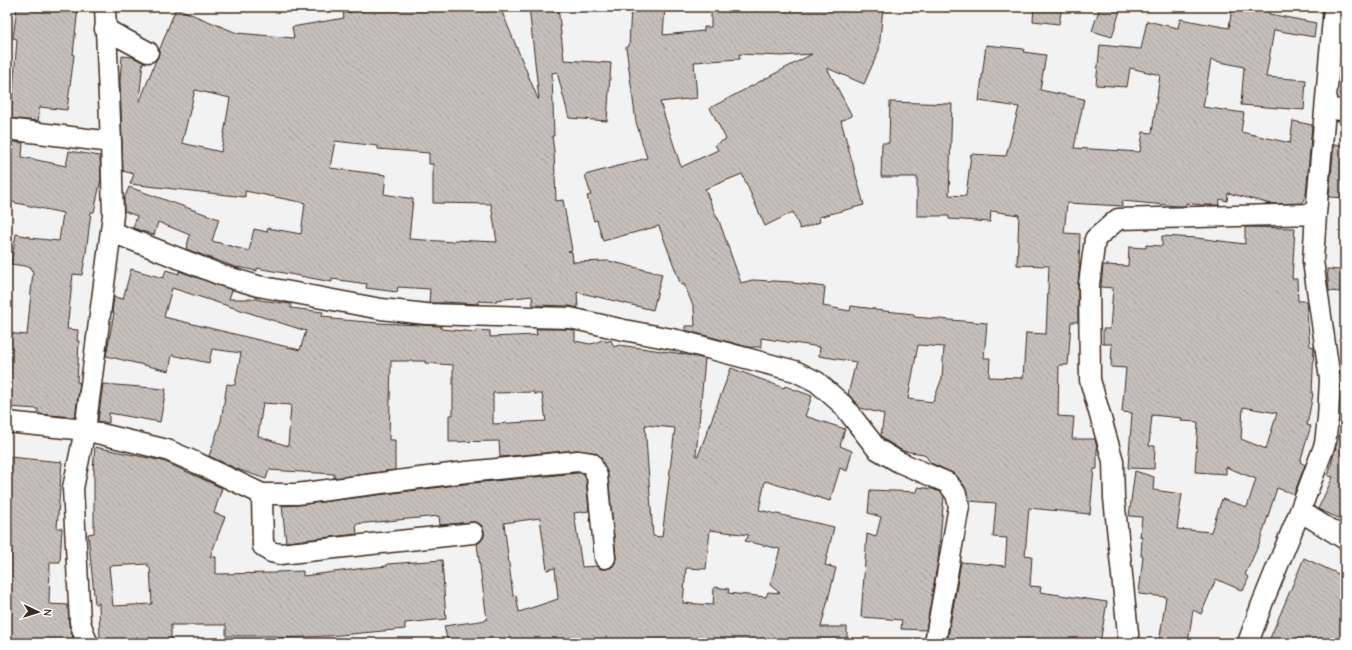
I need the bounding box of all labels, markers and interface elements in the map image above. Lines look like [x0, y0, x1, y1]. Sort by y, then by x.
north arrow [18, 592, 58, 632]
text: N [41, 609, 54, 617]

